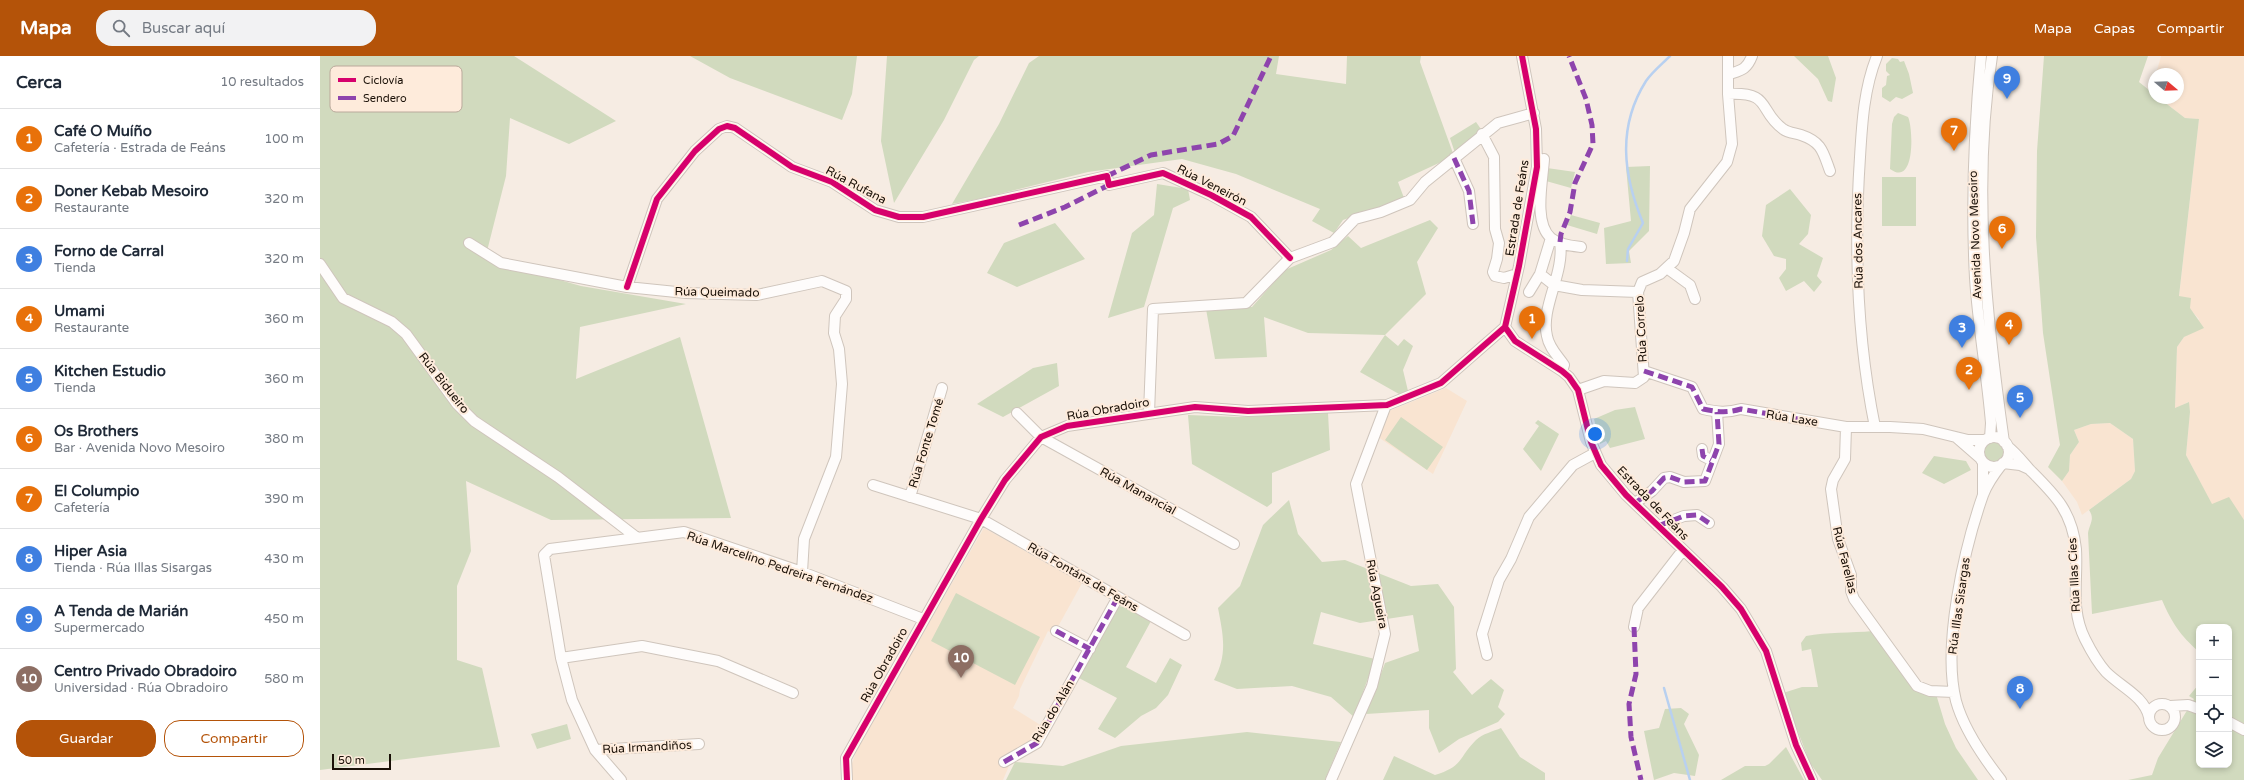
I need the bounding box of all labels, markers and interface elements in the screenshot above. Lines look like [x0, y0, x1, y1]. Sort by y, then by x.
search box [96, 10, 376, 46]
text: Mapa [20, 17, 72, 39]
icon: search [110, 17, 132, 39]
text: Buscar aquí [142, 19, 225, 37]
text: Mapa [2034, 20, 2072, 37]
text: Capas [2094, 20, 2135, 37]
text: Compartir [2157, 20, 2224, 37]
legend [330, 66, 462, 112]
pin: 9 [1994, 66, 2020, 99]
north arrow [2148, 68, 2184, 104]
text: Cerca [16, 72, 62, 93]
text: 10 resultados [220, 74, 304, 90]
text: Ciclovía [363, 74, 403, 87]
text: Sendero [363, 92, 407, 105]
pin: 7 [1941, 118, 1967, 151]
text: Café O Muíño [54, 122, 152, 140]
text: 1 [25, 131, 33, 147]
text: 100 m [264, 131, 304, 147]
text: Cafetería · Estrada de Feáns [54, 140, 226, 156]
street label: Estrada de Feáns [1502, 158, 1532, 257]
street label: Rúa Veneirón [1175, 161, 1249, 209]
street label: Rúa Rufana [823, 163, 889, 207]
street label: Avenida Novo Mesoiro [1966, 170, 1984, 300]
text: Doner Kebab Mesoiro [54, 182, 209, 200]
text: 2 [25, 191, 33, 207]
text: 320 m [264, 191, 304, 207]
street label: Rúa dos Ancares [1850, 193, 1866, 289]
text: Restaurante [54, 200, 129, 216]
pin: 6 [1989, 216, 2015, 249]
text: Forno de Carral [54, 242, 164, 260]
text: 3 [25, 251, 33, 267]
text: 320 m [264, 251, 304, 267]
text: Tienda [54, 260, 96, 276]
street label: Rúa Queimado [674, 284, 760, 300]
street label: Rúa Correlo [1632, 295, 1650, 363]
text: Umami [54, 302, 105, 320]
pin: 1 [1519, 306, 1545, 339]
text: 4 [25, 311, 33, 327]
text: 360 m [264, 311, 304, 327]
pin: 4 [1996, 312, 2022, 345]
pin: 3 [1949, 315, 1975, 348]
text: Restaurante [54, 320, 129, 336]
street label: Rúa Bidueiro [416, 350, 472, 416]
pin: 2 [1956, 357, 1982, 390]
text: Kitchen Estudio [54, 362, 166, 380]
text: 5 [25, 371, 33, 387]
text: 360 m [264, 371, 304, 387]
text: Tienda [54, 380, 96, 396]
pin: 5 [2007, 385, 2033, 418]
street label: Rúa Obradoiro [1065, 395, 1151, 423]
street label: Rúa Fonte Tomé [906, 396, 946, 490]
street label: Rúa Laxe [1765, 407, 1819, 429]
text: Os Brothers [54, 422, 138, 440]
your location [1585, 424, 1605, 444]
text: 6 [25, 431, 33, 447]
text: 380 m [264, 431, 304, 447]
text: Bar · Avenida Novo Mesoiro [54, 440, 225, 456]
street label: Estrada de Feáns [1614, 463, 1692, 543]
street label: Rúa Manancial [1098, 464, 1178, 518]
text: El Columpio [54, 482, 139, 500]
text: 7 [25, 491, 33, 507]
text: 390 m [264, 491, 304, 507]
text: Cafetería [54, 500, 110, 516]
street label: Rúa Farellas [1830, 525, 1860, 595]
street label: Rúa Marcelino Pedreira Fernández [685, 528, 875, 606]
street label: Rúa Illas Cíes [2065, 537, 2083, 613]
street label: Rúa Fontáns de Feáns [1025, 540, 1141, 615]
text: Hiper Asia [54, 542, 127, 560]
text: 8 [25, 551, 33, 567]
text: 430 m [264, 551, 304, 567]
street label: Rúa Illas Sisargas [1945, 556, 1973, 655]
street label: Rúa Agueira [1363, 558, 1391, 630]
text: Tienda · Rúa Illas Sisargas [54, 560, 212, 576]
text: A Tenda de Marián [54, 602, 189, 620]
text: 9 [25, 611, 33, 627]
text: 450 m [264, 611, 304, 627]
text: Supermercado [54, 620, 145, 636]
map controls [2196, 624, 2232, 768]
button: + [2196, 624, 2232, 660]
street label: Rúa Obradoiro [858, 625, 910, 705]
pin: 10 [948, 645, 974, 678]
button: − [2196, 660, 2232, 696]
text: Centro Privado Obradoiro [54, 662, 237, 680]
text: 10 [21, 671, 37, 687]
text: 580 m [264, 671, 304, 687]
pin: 8 [2007, 676, 2033, 709]
street label: Rúa do Alán [1029, 678, 1077, 744]
text: Universidad · Rúa Obradoiro [54, 680, 228, 696]
button: locate [2196, 696, 2232, 732]
button: Guardar [16, 720, 156, 757]
button: Compartir [164, 720, 304, 757]
button: layers [2196, 732, 2232, 768]
street label: Rúa Irmandiños [602, 738, 692, 756]
scale bar [332, 752, 391, 771]
text: 50 m [338, 754, 365, 767]

